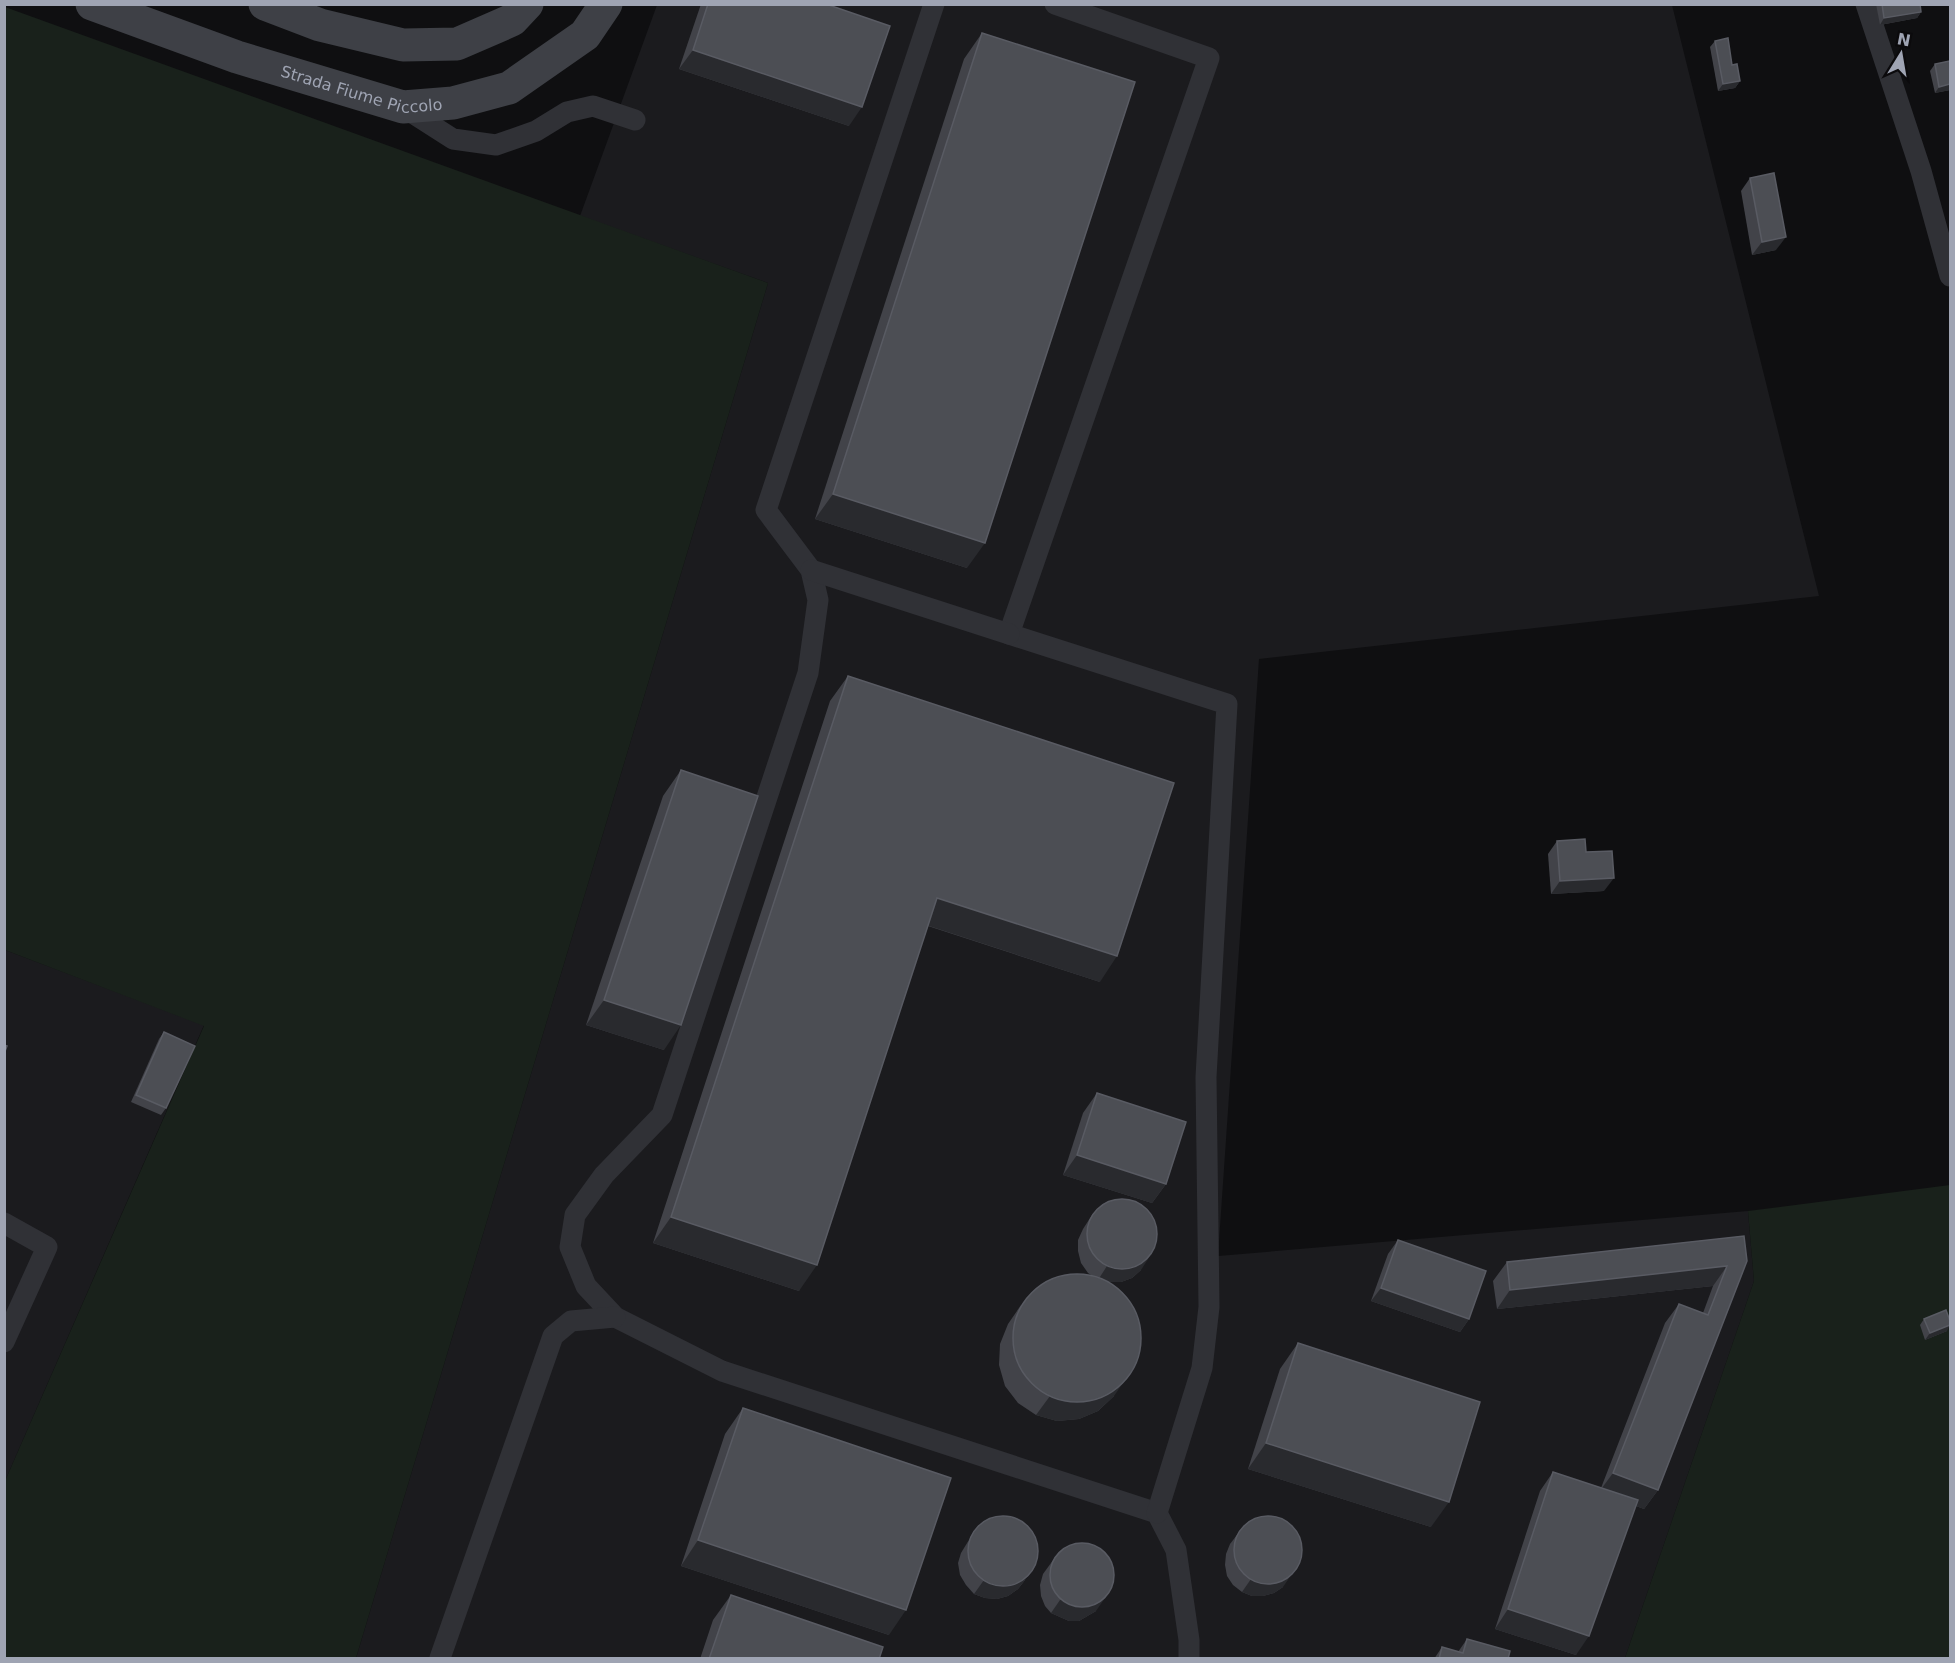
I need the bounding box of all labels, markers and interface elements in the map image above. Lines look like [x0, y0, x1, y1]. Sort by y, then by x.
north arrow [1871, 24, 1931, 84]
text: N [1895, 29, 1912, 50]
street label: Strada Fiume Piccolo [279, 61, 443, 117]

